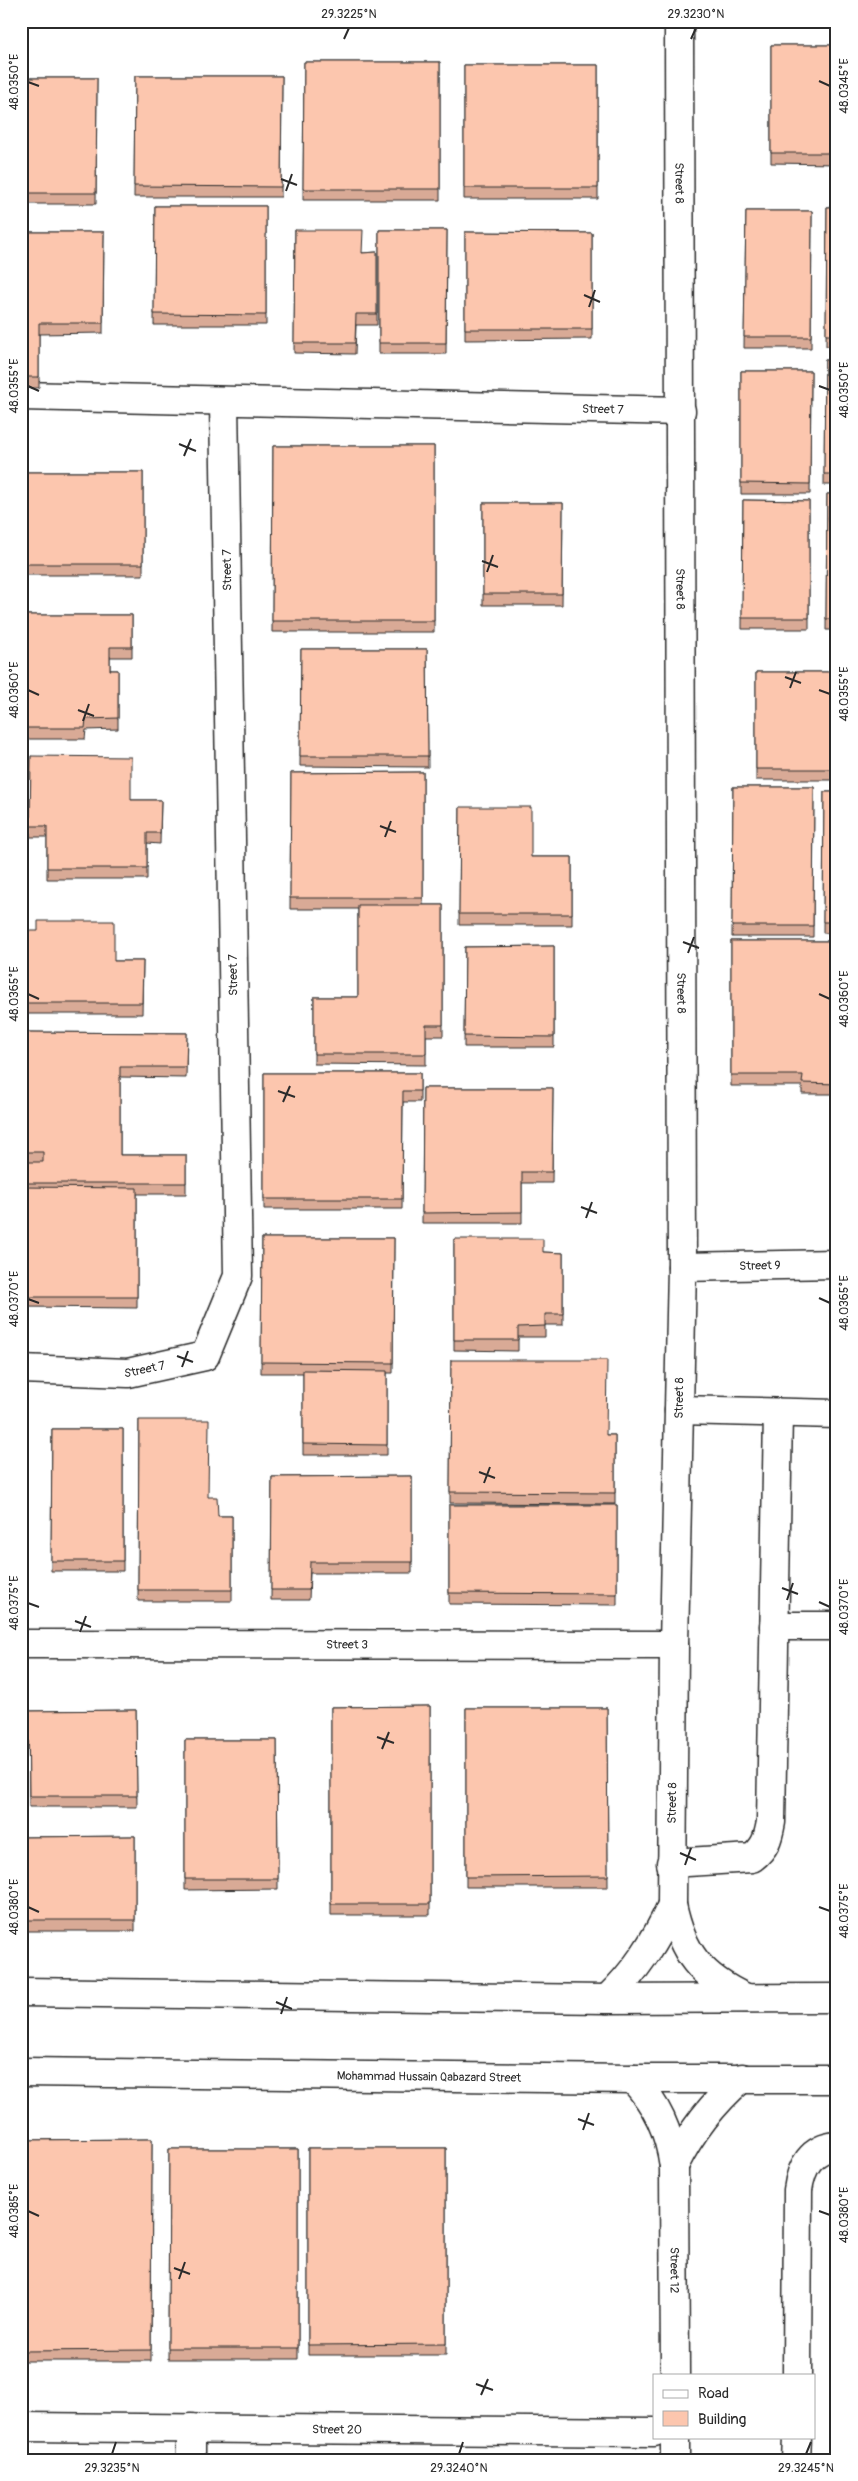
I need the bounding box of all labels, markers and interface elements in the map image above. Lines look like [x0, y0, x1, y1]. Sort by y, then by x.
text: 29.3225°N [321, 7, 377, 22]
text: 29.3230°N [668, 7, 724, 22]
text: 48.0350°E [7, 54, 22, 110]
text: 48.0345°E [837, 58, 852, 114]
street label: Street 8 [671, 162, 686, 204]
text: 48.0355°E [7, 358, 22, 414]
text: 48.0350°E [837, 362, 852, 418]
street label: Street 7 [582, 402, 624, 418]
street label: Street 7 [220, 548, 235, 591]
street label: Street 8 [672, 568, 687, 610]
text: 48.0360°E [7, 661, 22, 719]
text: 48.0355°E [837, 666, 852, 722]
street label: Street 7 [226, 953, 241, 996]
text: 48.0365°E [7, 966, 22, 1022]
text: 48.0360°E [837, 970, 852, 1028]
street label: Street 8 [673, 972, 688, 1014]
street label: Street 9 [739, 1258, 781, 1274]
text: 48.0370°E [7, 1271, 22, 1327]
text: 48.0365°E [837, 1275, 852, 1331]
street label: Street 7 [124, 1358, 167, 1381]
street label: Street 8 [672, 1377, 687, 1419]
text: 48.0375°E [7, 1576, 22, 1630]
text: 48.0370°E [837, 1579, 852, 1635]
street label: Street 3 [326, 1637, 368, 1653]
street label: Street 8 [665, 1782, 680, 1824]
text: 48.0380°E [7, 1879, 22, 1935]
text: 48.0375°E [837, 1884, 852, 1938]
street label: Mohammad Hussain Qabazard Street [337, 2069, 522, 2086]
text: 48.0385°E [7, 2184, 22, 2238]
text: 48.0380°E [837, 2187, 852, 2243]
street label: Street 12 [666, 2247, 682, 2294]
legend [653, 2374, 816, 2438]
text: Road [698, 2384, 729, 2403]
text: Building [698, 2410, 746, 2429]
street label: Street 20 [312, 2422, 362, 2438]
text: 29.3235°N [84, 2461, 140, 2476]
text: 29.3240°N [430, 2461, 488, 2476]
text: 29.3245°N [778, 2461, 834, 2476]

